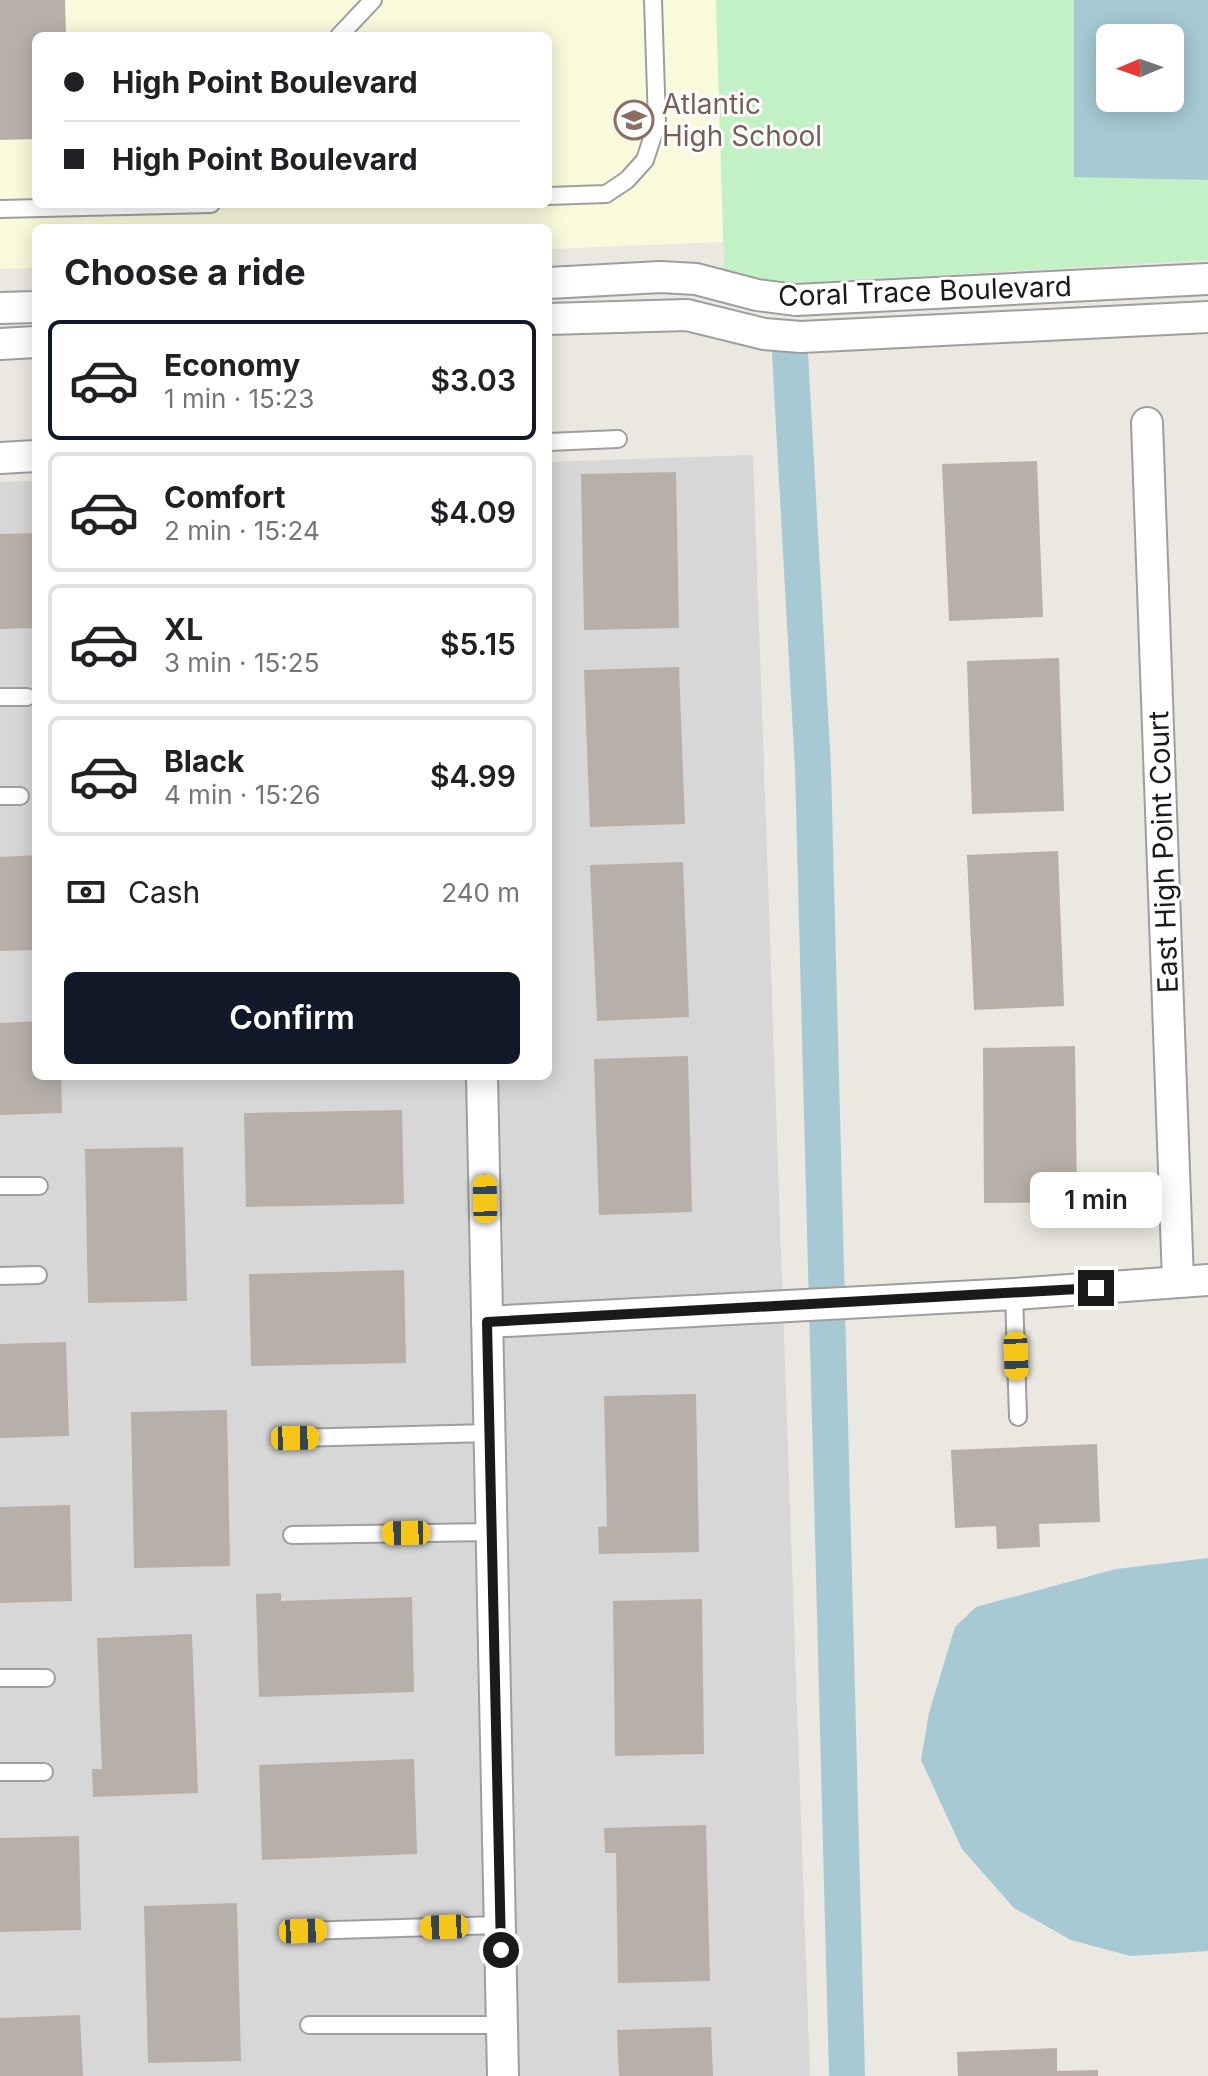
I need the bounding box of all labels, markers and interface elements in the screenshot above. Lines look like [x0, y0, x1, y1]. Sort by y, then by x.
north arrow [1096, 24, 1184, 112]
map controls [1096, 24, 1184, 112]
text: High Point Boulevard [112, 64, 418, 100]
place label: Atlantic High School [662, 87, 822, 153]
school or university icon: Atlantic High School [613, 99, 655, 141]
text: High Point Boulevard [112, 141, 418, 177]
text: Choose a ride [64, 250, 306, 294]
street label: Coral Trace Boulevard [778, 269, 1072, 313]
icon: car [68, 344, 140, 416]
text: Economy [164, 347, 300, 383]
text: $3.03 [430, 362, 516, 398]
text: 1 min · 15:23 [164, 383, 314, 414]
icon: car [68, 476, 140, 548]
text: Comfort [164, 479, 285, 515]
text: $4.09 [430, 494, 516, 530]
text: 2 min · 15:24 [164, 515, 320, 546]
icon: car [68, 608, 140, 680]
text: XL [164, 611, 203, 647]
text: $5.15 [440, 626, 516, 662]
text: 3 min · 15:25 [164, 647, 319, 678]
street label: East High Point Court [1141, 710, 1185, 994]
icon: car [68, 740, 140, 812]
text: Black [164, 743, 244, 779]
text: $4.99 [430, 758, 516, 794]
text: 4 min · 15:26 [164, 779, 321, 810]
icon: cash [64, 870, 108, 914]
text: Cash [128, 874, 200, 910]
text: 240 m [441, 877, 520, 908]
button: Confirm [64, 972, 520, 1064]
callout: 1 min [1030, 1172, 1162, 1228]
car [473, 1175, 497, 1223]
text: 1 min [1064, 1184, 1128, 1215]
route end [1078, 1270, 1114, 1306]
car [1003, 1332, 1029, 1380]
car [271, 1426, 319, 1450]
car [382, 1521, 430, 1545]
car [420, 1914, 468, 1940]
car [279, 1918, 327, 1944]
route start [483, 1932, 519, 1968]

